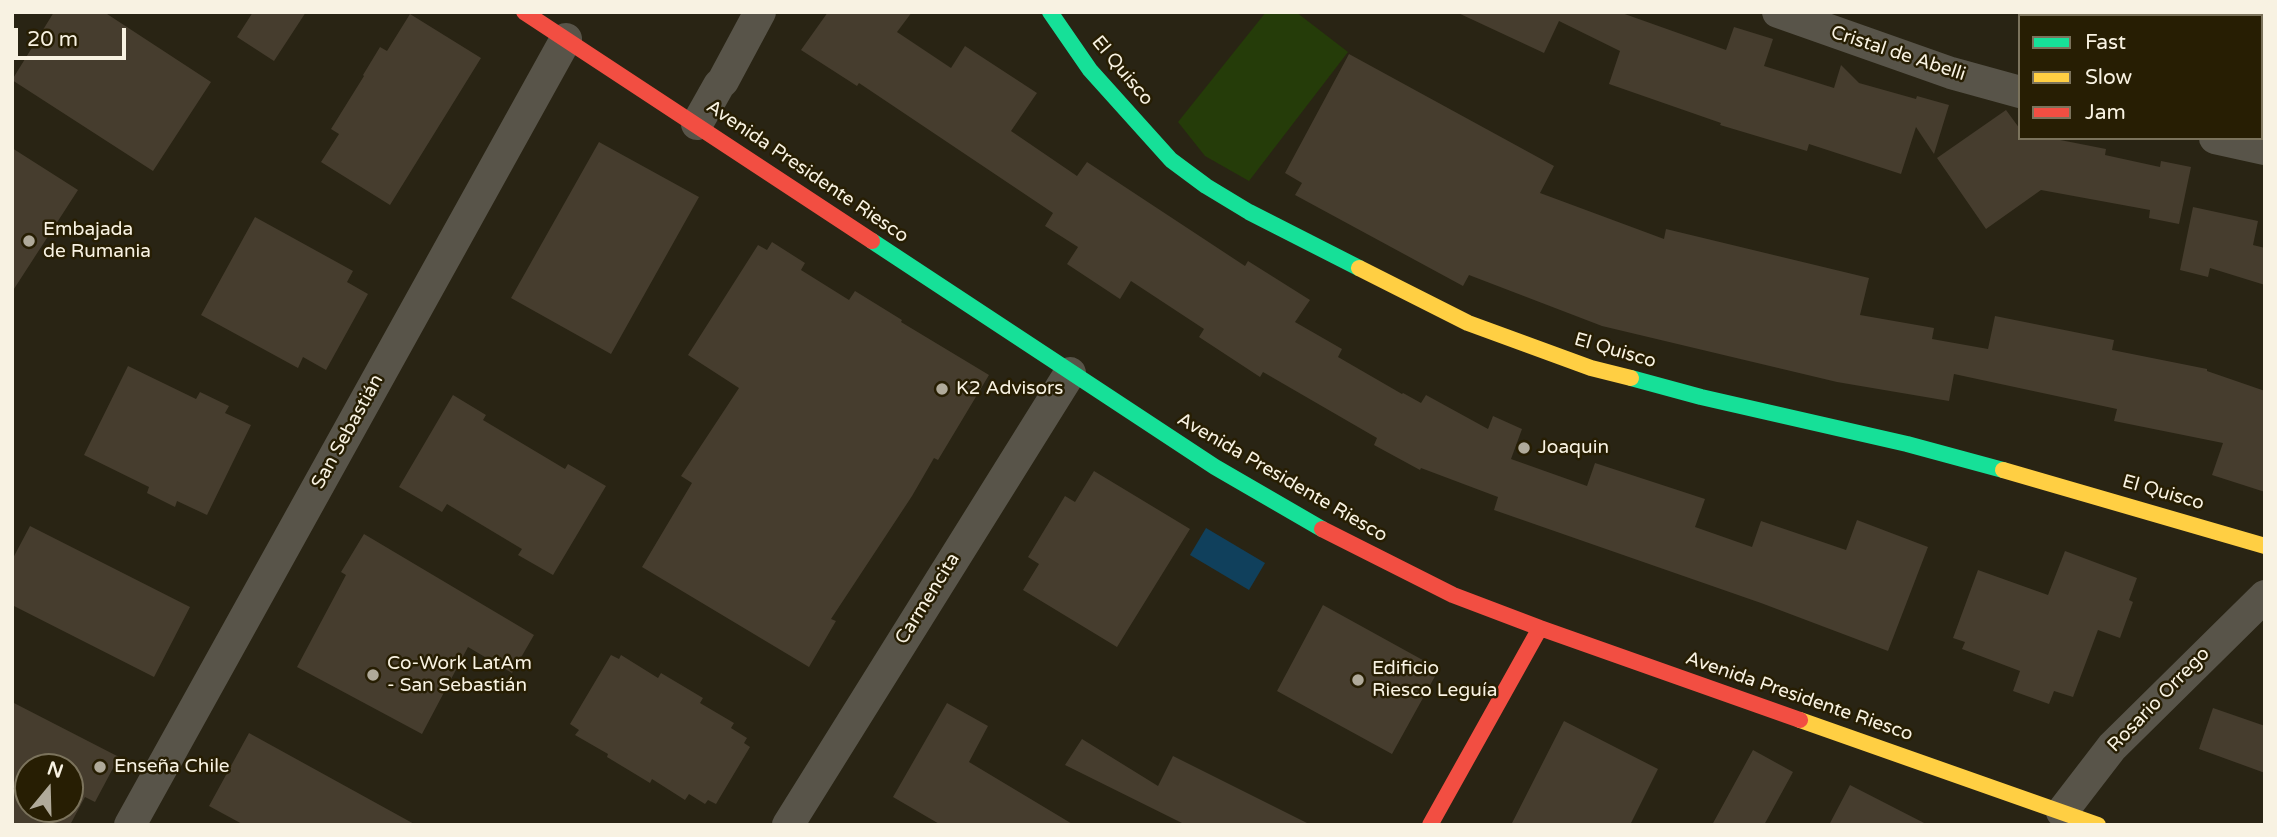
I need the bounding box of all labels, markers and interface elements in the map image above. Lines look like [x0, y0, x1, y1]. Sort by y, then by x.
scale bar [18, 14, 130, 58]
legend [2018, 14, 2263, 140]
street label: Cristal de Abelli [1828, 21, 1968, 87]
text: 20 m [27, 27, 78, 52]
text: Fast [2085, 30, 2126, 55]
street label: El Quisco [1086, 31, 1158, 111]
text: Slow [2085, 65, 2132, 90]
street label: Avenida Presidente Riesco [702, 96, 912, 248]
text: Jam [2085, 100, 2126, 125]
place label: Embajada de Rumania [43, 219, 151, 263]
marker: Embajada de Rumania [21, 233, 37, 249]
street label: El Quisco [1571, 328, 1659, 374]
street label: San Sebastián [307, 371, 389, 493]
place label: K2 Advisors [956, 378, 1063, 400]
marker: K2 Advisors [934, 381, 950, 397]
street label: Avenida Presidente Riesco [1173, 408, 1391, 548]
place label: Joaquin [1538, 437, 1609, 459]
marker: Joaquin [1516, 440, 1532, 456]
street label: El Quisco [2119, 470, 2207, 516]
street label: Carmencita [891, 549, 965, 649]
street label: Rosario Orrego [2103, 643, 2215, 757]
street label: Avenida Presidente Riesco [1682, 647, 1916, 747]
place label: Co-Work LatAm - San Sebastián [387, 653, 532, 697]
place label: Edificio Riesco Leguía [1372, 658, 1497, 702]
marker: Co-Work LatAm - San Sebastián [365, 667, 381, 683]
marker: Edificio Riesco Leguía [1350, 672, 1366, 688]
north arrow [14, 753, 84, 823]
place label: Enseña Chile [114, 756, 230, 778]
text: N [44, 757, 66, 783]
marker: Enseña Chile [92, 759, 108, 775]

